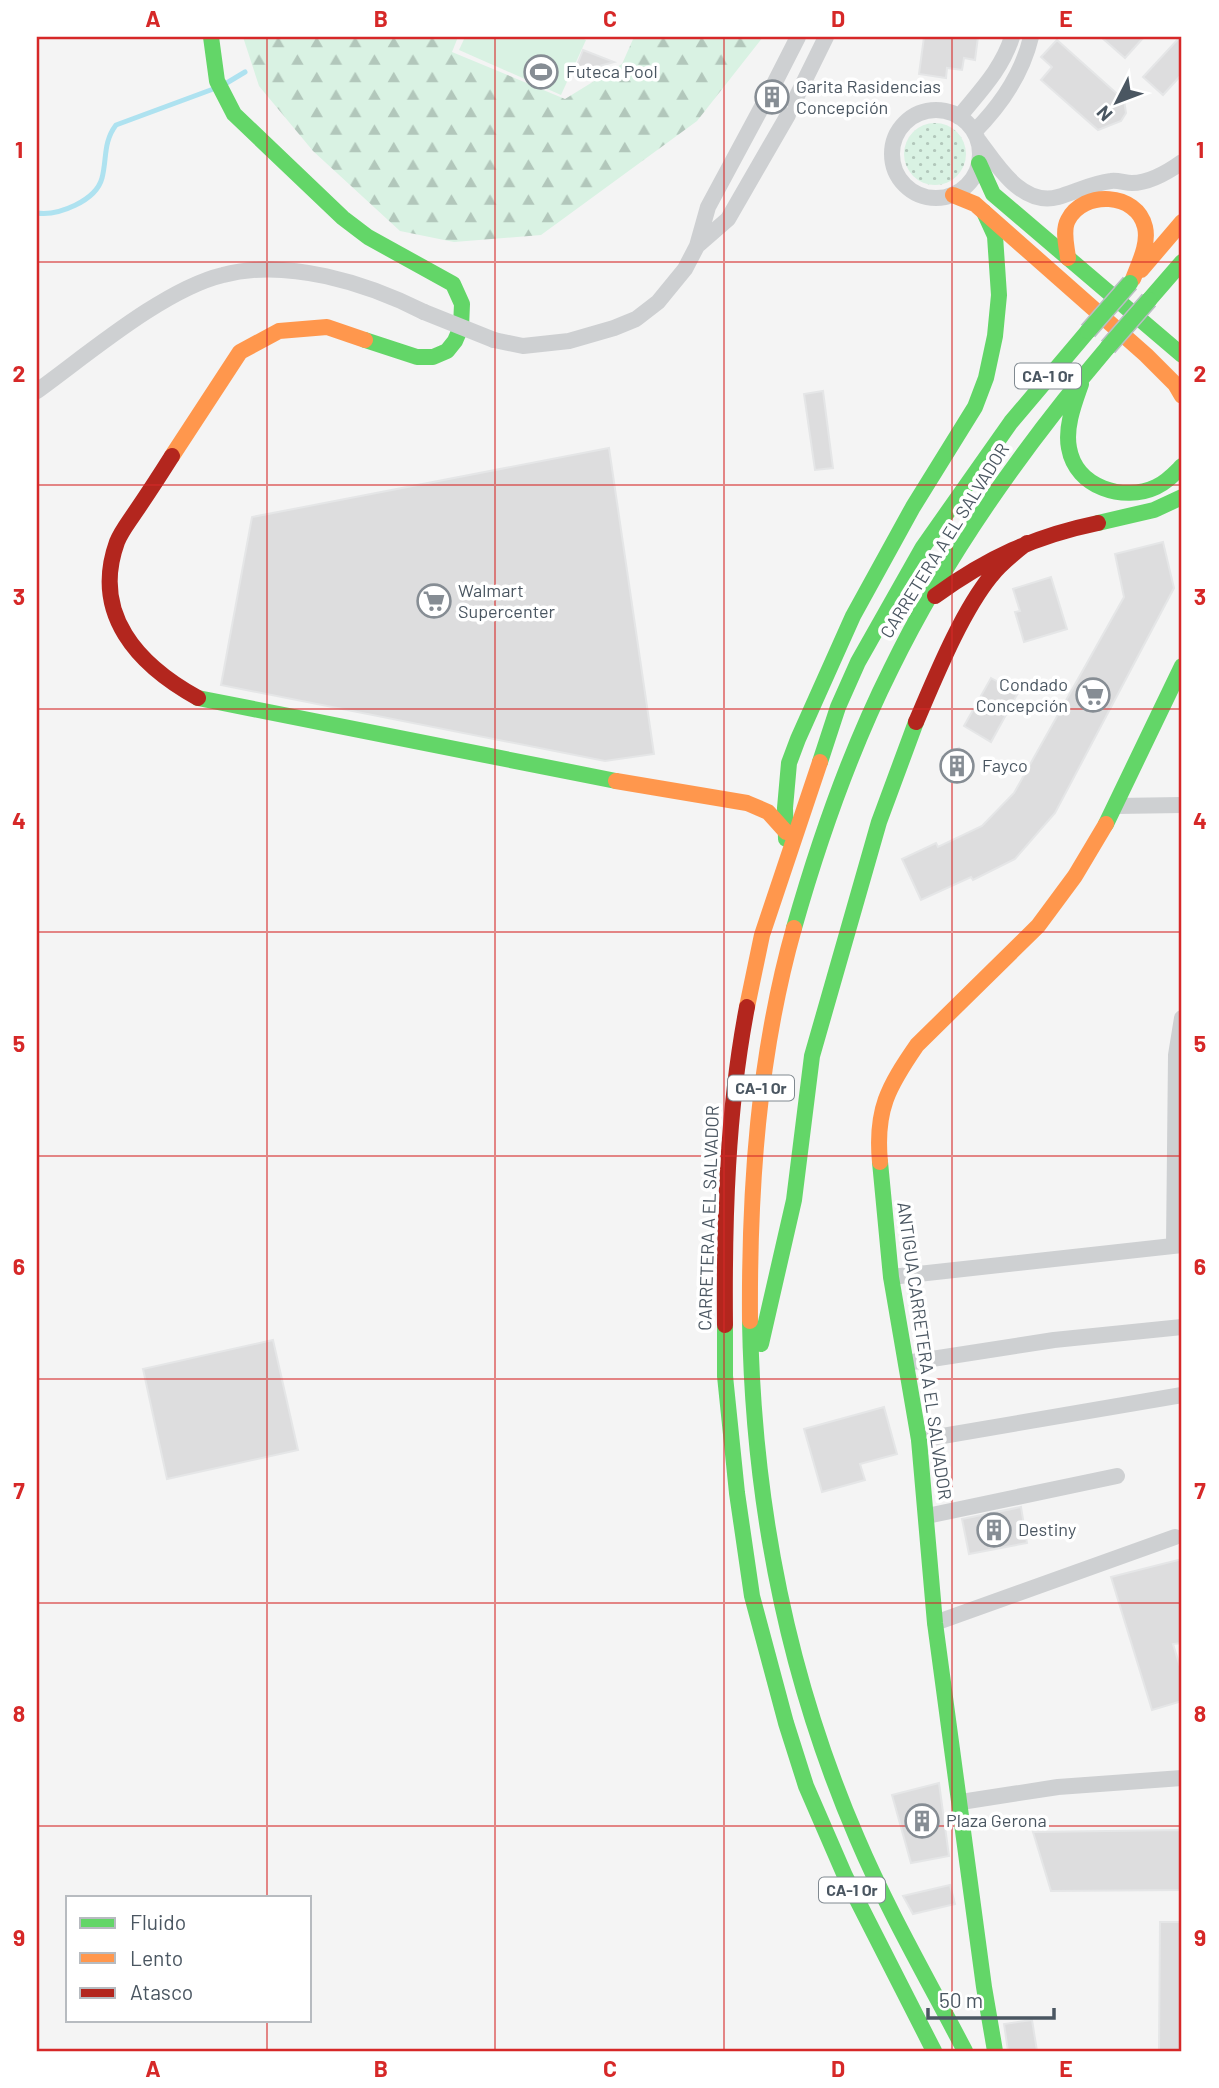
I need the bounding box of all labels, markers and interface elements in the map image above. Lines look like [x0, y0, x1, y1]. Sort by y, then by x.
text: A [145, 4, 161, 32]
text: B [374, 4, 388, 32]
text: C [603, 4, 617, 32]
text: D [831, 4, 845, 32]
text: E [1059, 4, 1073, 32]
sports icon: Futeca Pool [522, 53, 560, 91]
place label: Futeca Pool [566, 60, 658, 82]
north arrow [1082, 66, 1152, 136]
place label: Garita Rasidencias Concepción [796, 75, 941, 118]
building icon: Garita Rasidencias Concepción [753, 78, 791, 116]
text: N [1091, 101, 1117, 126]
text: 1 [15, 135, 23, 163]
text: 1 [1196, 135, 1204, 163]
text: 2 [13, 359, 25, 387]
text: 2 [1194, 359, 1206, 387]
road number: CA-1 Or [1015, 364, 1081, 388]
street label: CARRETERA A EL SALVADOR [875, 439, 1013, 642]
place label: Walmart Supercenter [458, 579, 556, 622]
text: 3 [13, 582, 25, 610]
supermarket icon: Walmart Supercenter [415, 582, 453, 620]
text: 3 [1194, 582, 1206, 610]
place label: Condado Concepción [976, 673, 1068, 716]
supermarket icon: Condado Concepción [1074, 676, 1112, 714]
building icon: Fayco [938, 747, 976, 785]
place label: Fayco [982, 754, 1028, 776]
text: 4 [12, 806, 26, 834]
text: 4 [1193, 806, 1207, 834]
text: 5 [13, 1029, 25, 1057]
text: 5 [1194, 1029, 1206, 1057]
road number: CA-1 Or [728, 1076, 794, 1100]
street label: CARRETERA A EL SALVADOR [693, 1105, 723, 1331]
street label: ANTIGUA CARRETERA A EL SALVADOR [893, 1200, 957, 1501]
text: 6 [13, 1252, 25, 1280]
text: 6 [1194, 1252, 1206, 1280]
text: 7 [13, 1476, 25, 1504]
text: 7 [1194, 1476, 1206, 1504]
building icon: Destiny [975, 1511, 1013, 1549]
place label: Destiny [1018, 1518, 1076, 1540]
text: 8 [13, 1699, 25, 1727]
text: 8 [1194, 1699, 1206, 1727]
building icon: Plaza Gerona [903, 1802, 941, 1840]
place label: Plaza Gerona [946, 1809, 1047, 1831]
road number: CA-1 Or [819, 1878, 885, 1902]
legend [66, 1896, 312, 2022]
text: Fluido [130, 1909, 186, 1934]
text: 9 [13, 1923, 25, 1951]
text: 9 [1194, 1923, 1206, 1951]
text: Lento [130, 1945, 183, 1970]
scale bar [928, 1976, 1054, 2020]
text: Atasco [130, 1979, 193, 2004]
text: 50 m [939, 1987, 983, 2012]
text: A [145, 2054, 161, 2082]
text: B [374, 2054, 388, 2082]
text: C [603, 2054, 617, 2082]
text: D [831, 2054, 845, 2082]
text: E [1059, 2054, 1073, 2082]

